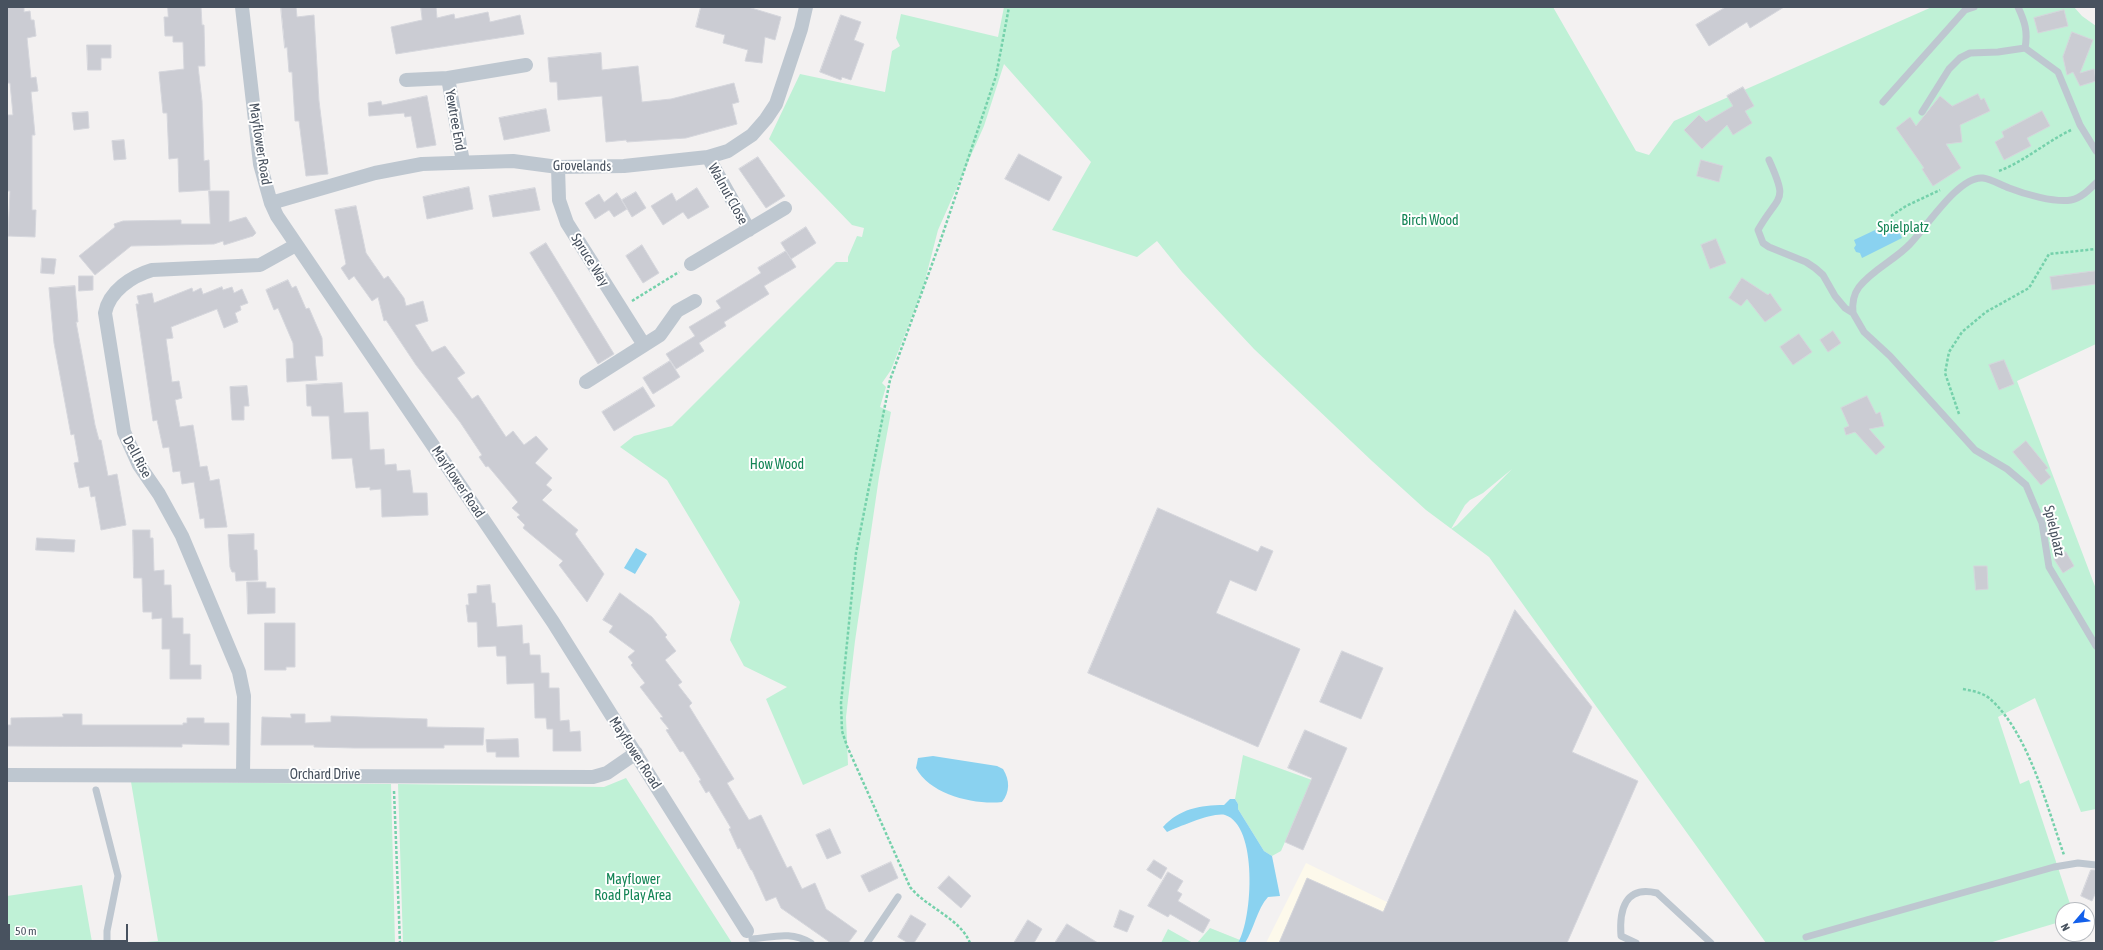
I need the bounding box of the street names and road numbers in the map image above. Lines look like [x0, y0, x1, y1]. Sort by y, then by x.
street label: Yewtree End [441, 88, 469, 152]
street label: Mayflower Road [245, 102, 275, 186]
street label: Grovelands [553, 157, 611, 175]
street label: Walnut Close [704, 161, 752, 227]
street label: Spruce Way [567, 231, 613, 289]
street label: Dell Rise [119, 433, 155, 481]
street label: Mayflower Road [428, 443, 488, 521]
street label: Spielplatz [2040, 504, 2068, 558]
street label: Mayflower Road [605, 714, 665, 792]
street label: Orchard Drive [290, 767, 360, 783]

